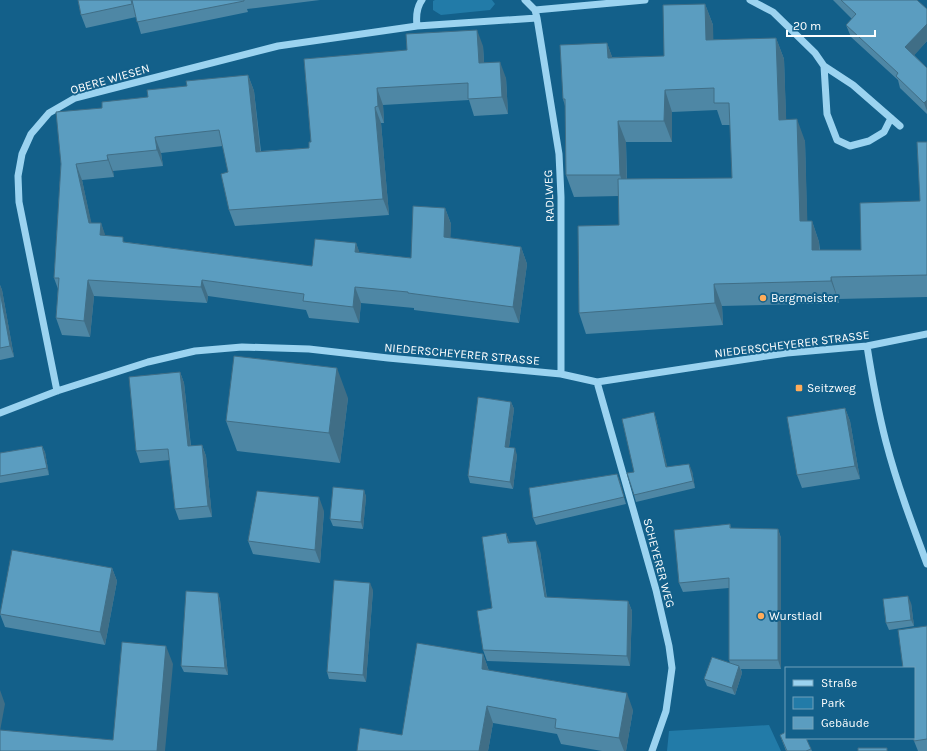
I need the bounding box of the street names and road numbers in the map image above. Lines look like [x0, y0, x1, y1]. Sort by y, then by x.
street label: OBERE WIESEN [69, 61, 151, 97]
street label: RADLWEG [541, 170, 557, 222]
street label: NIEDERSCHEYERER STRASSE [714, 328, 870, 360]
street label: NIEDERSCHEYERER STRASSE [384, 340, 540, 368]
street label: SCHEYERER WEG [640, 517, 678, 609]

